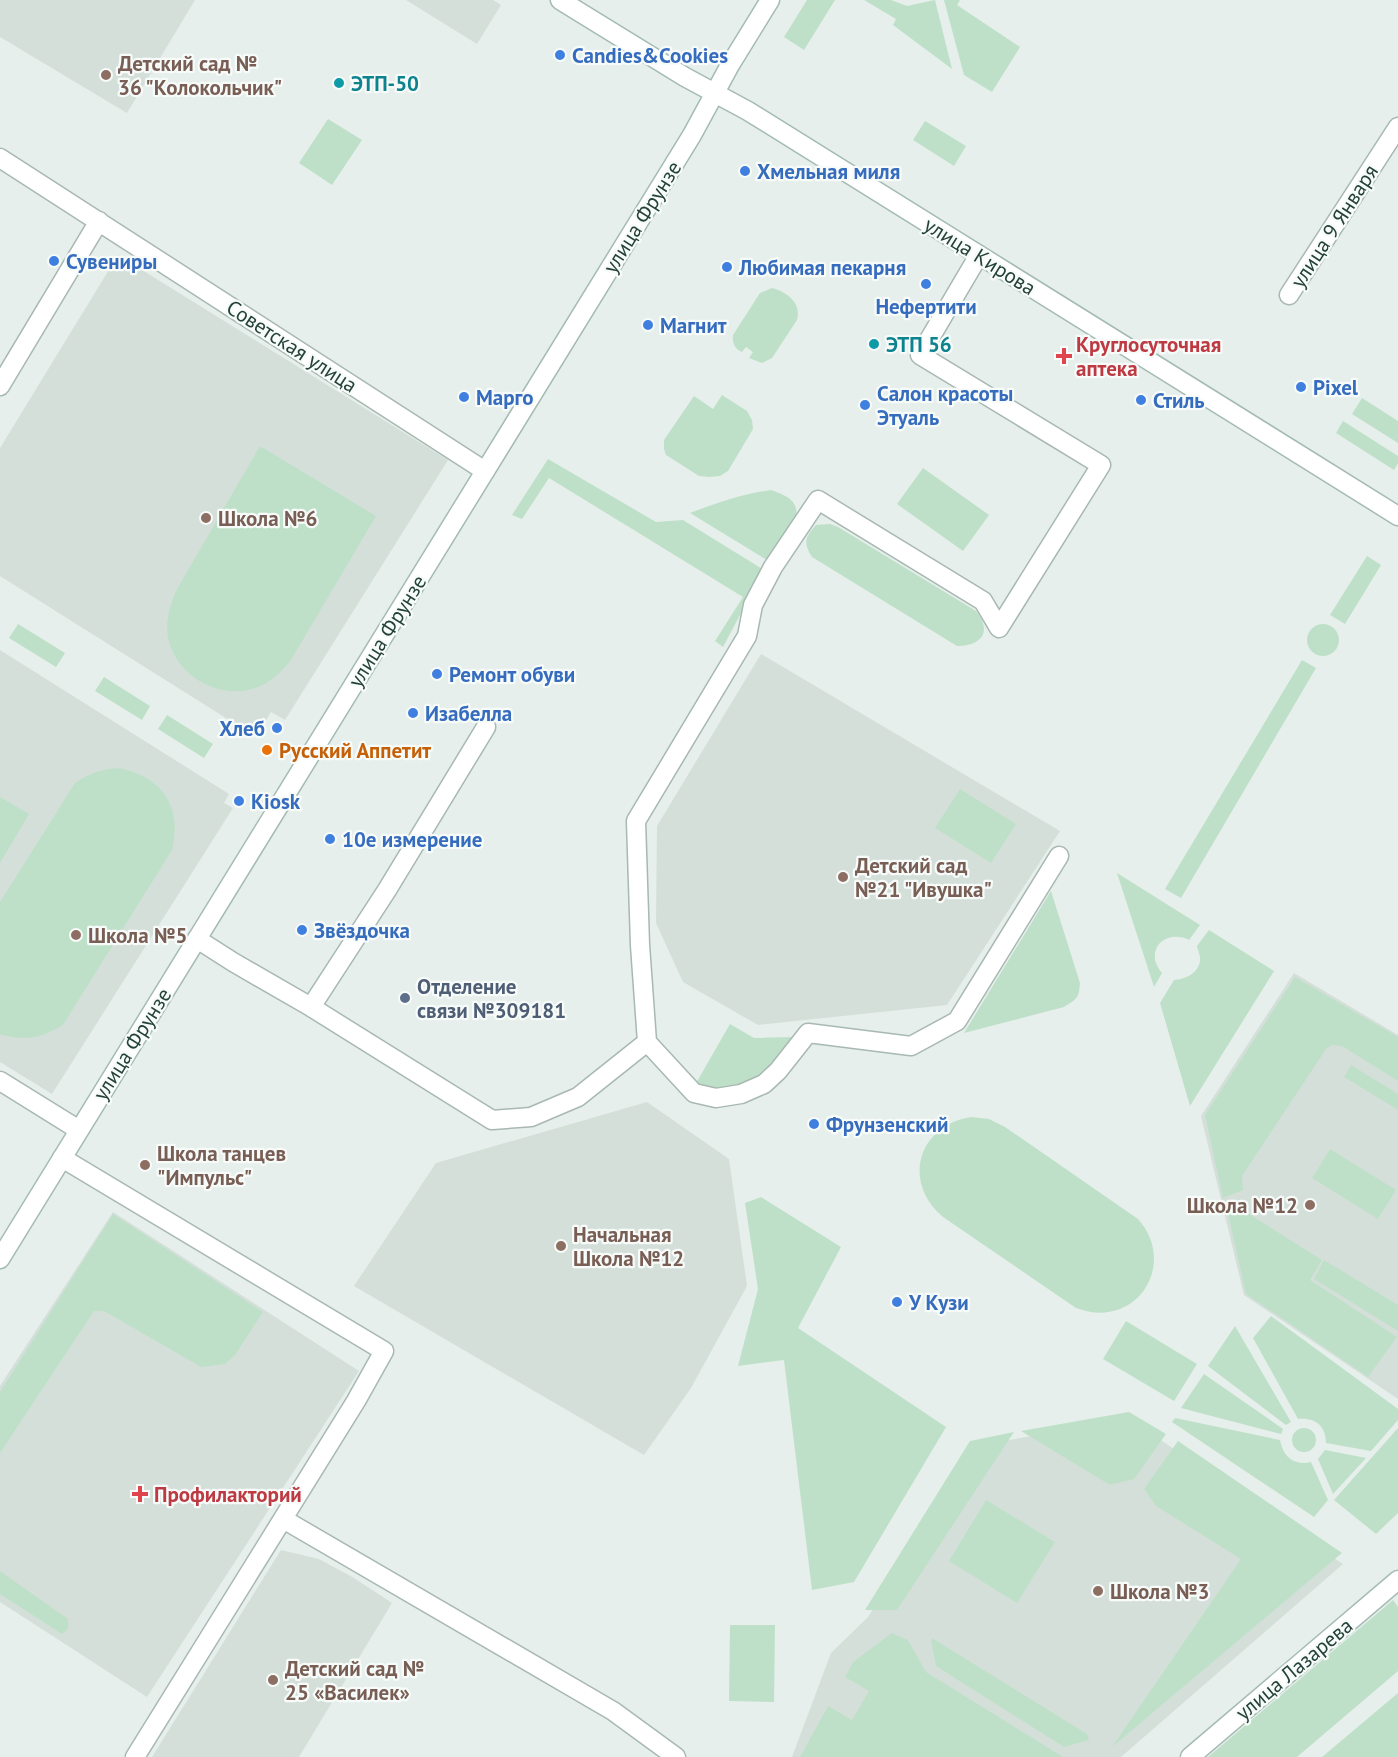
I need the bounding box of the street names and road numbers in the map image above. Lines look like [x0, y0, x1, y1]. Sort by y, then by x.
street label: улица Фрунзе [597, 156, 687, 278]
street label: улица 9 Января [1284, 159, 1384, 293]
street label: улица Кирова [919, 211, 1041, 301]
street label: Советская улица [221, 294, 363, 398]
street label: улица Фрунзе [342, 570, 432, 692]
street label: улица Фрунзе [87, 983, 177, 1105]
street label: улица Лазарева [1230, 1612, 1358, 1726]

